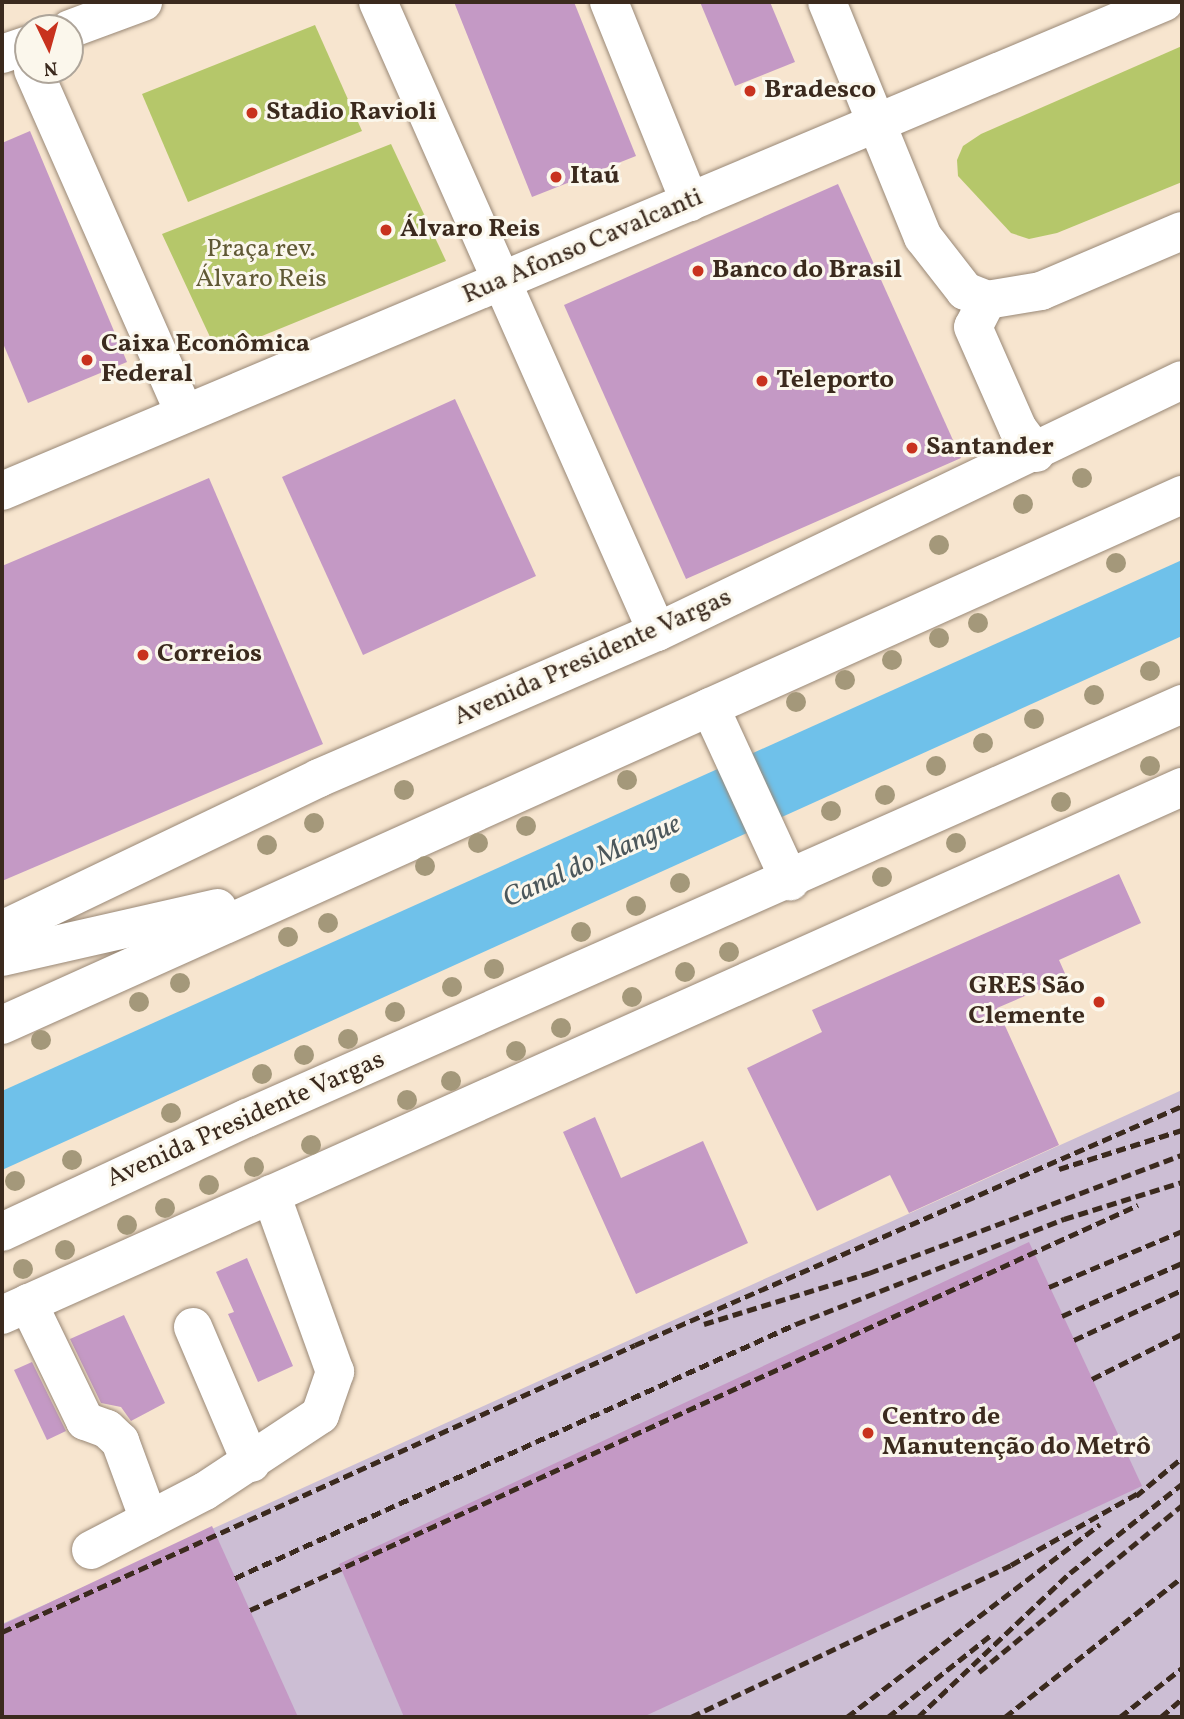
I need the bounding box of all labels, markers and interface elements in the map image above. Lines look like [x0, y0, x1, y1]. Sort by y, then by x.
north arrow [14, 14, 84, 84]
text: N [43, 54, 59, 81]
place label: Bradesco [764, 75, 876, 107]
marker: Bradesco [742, 83, 758, 99]
place label: Stadio Ravioli [266, 97, 437, 129]
marker: Stadio Ravioli [244, 105, 260, 121]
place label: Itaú [570, 161, 620, 193]
marker: Itaú [548, 169, 564, 185]
street label: Rua Afonso Cavalcanti [458, 182, 708, 312]
place label: Álvaro Reis [400, 214, 540, 246]
marker: Álvaro Reis [378, 222, 394, 238]
park label: Praça rev. Álvaro Reis [195, 234, 327, 296]
place label: Banco do Brasil [712, 255, 902, 287]
marker: Banco do Brasil [690, 263, 706, 279]
place label: Caixa Econômica Federal [101, 329, 310, 390]
marker: Caixa Econômica Federal [79, 352, 95, 368]
place label: Teleporto [776, 365, 894, 397]
marker: Teleporto [754, 373, 770, 389]
place label: Santander [926, 432, 1054, 464]
marker: Santander [904, 440, 920, 456]
street label: Avenida Presidente Vargas [449, 582, 737, 734]
place label: Correios [157, 639, 262, 671]
marker: Correios [135, 647, 151, 663]
water label: Canal do Mangue [498, 808, 686, 916]
place label: GRES São Clemente [968, 971, 1085, 1032]
marker: GRES São Clemente [1091, 994, 1107, 1010]
street label: Avenida Presidente Vargas [102, 1044, 390, 1196]
place label: Centro de Manutenção do Metrô [882, 1402, 1151, 1464]
marker: Centro de Manutenção do Metrô [860, 1425, 876, 1441]

